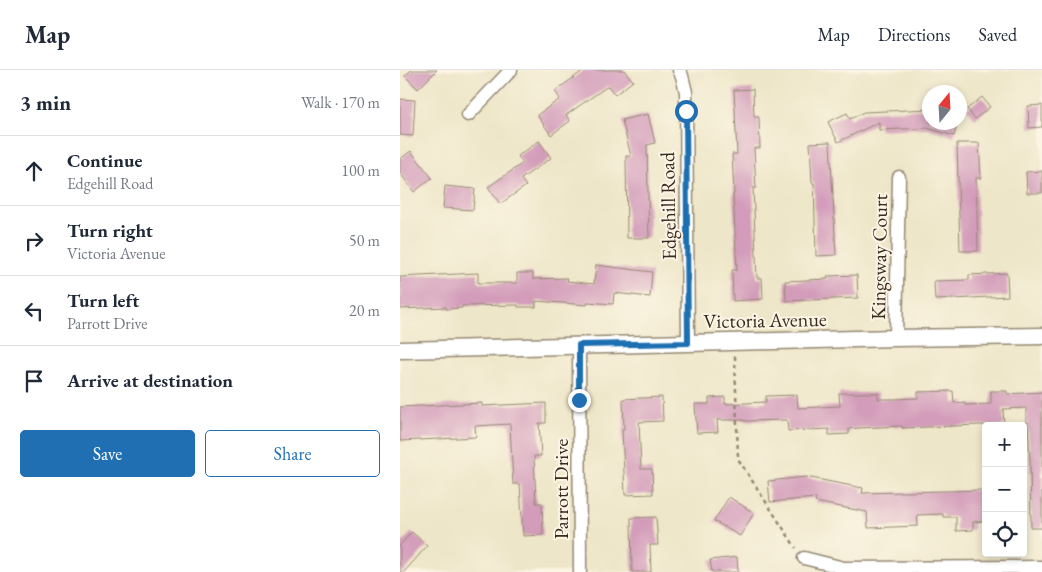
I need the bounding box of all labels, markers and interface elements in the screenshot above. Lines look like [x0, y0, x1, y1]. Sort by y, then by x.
text: Map [25, 19, 70, 50]
text: Map [818, 23, 850, 46]
text: Directions [878, 23, 950, 46]
text: Saved [978, 23, 1017, 46]
north arrow [922, 85, 967, 130]
text: 3 min [20, 89, 71, 116]
text: Walk · 170 m [301, 92, 380, 113]
route start [675, 100, 698, 123]
text: Continue [67, 148, 142, 173]
street label: Edgehill Road [654, 151, 682, 260]
icon: ahead [20, 157, 48, 185]
text: 100 m [341, 160, 380, 181]
text: Edgehill Road [67, 173, 153, 194]
street label: Kingsway Court [865, 193, 893, 320]
text: Turn right [67, 218, 153, 243]
icon: right [20, 227, 48, 255]
text: 50 m [349, 230, 380, 251]
text: Victoria Avenue [67, 243, 166, 264]
text: Turn left [67, 288, 139, 313]
icon: left [20, 297, 48, 325]
text: 20 m [349, 300, 380, 321]
street label: Victoria Avenue [703, 306, 827, 334]
text: Parrott Drive [67, 313, 147, 334]
icon: arrive [20, 367, 48, 395]
text: Arrive at destination [67, 368, 233, 393]
route end [568, 389, 591, 412]
map controls [982, 422, 1027, 557]
button: + [982, 422, 1027, 467]
button: Save [20, 430, 195, 477]
button: Share [205, 430, 380, 477]
street label: Parrott Drive [548, 439, 574, 539]
button: − [982, 467, 1027, 512]
button: locate [982, 512, 1027, 557]

